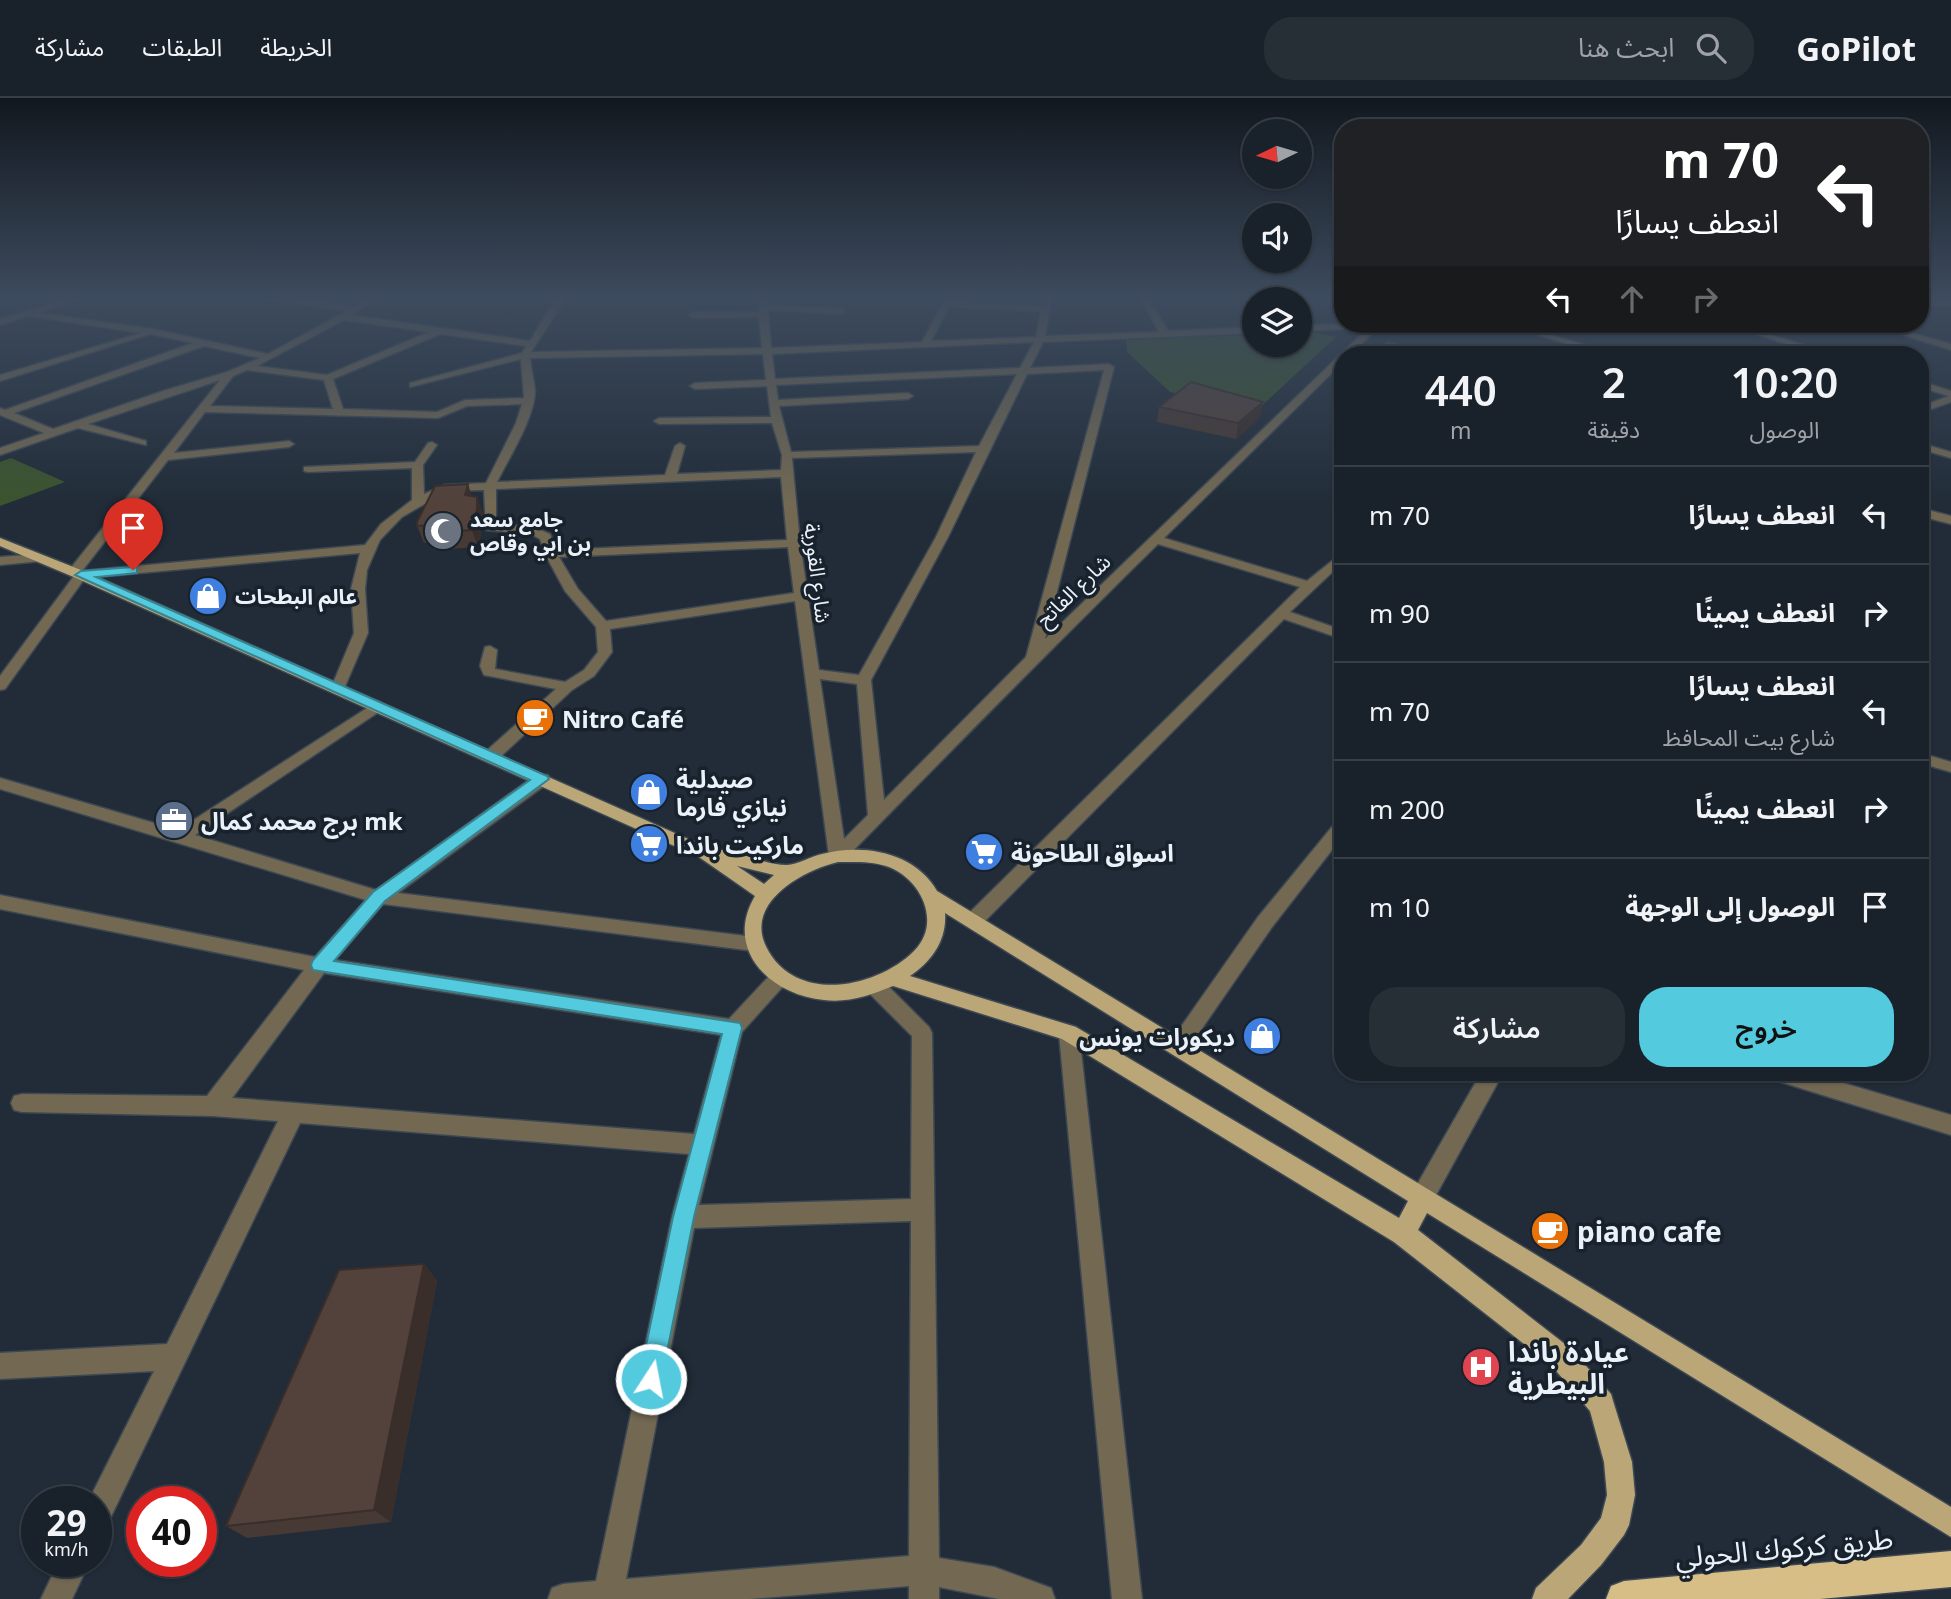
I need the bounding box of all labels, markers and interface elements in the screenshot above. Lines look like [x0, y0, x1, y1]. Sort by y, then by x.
search box [1264, 17, 1754, 80]
text: GoPilot [1796, 26, 1916, 71]
text: ابحث هنا [1578, 29, 1674, 65]
icon: search [1692, 29, 1730, 67]
text: مشاركة [35, 30, 104, 63]
text: الطبقات [142, 30, 222, 63]
text: الخريطة [260, 30, 332, 63]
north arrow [1242, 119, 1312, 189]
map controls [1242, 119, 1312, 357]
text: 70 m [1662, 126, 1779, 192]
icon: left [1803, 147, 1894, 238]
text: انعطف يسارًا [1615, 199, 1779, 242]
button: sound [1242, 203, 1312, 273]
icon: left [1540, 280, 1578, 318]
icon: ahead [1613, 280, 1651, 318]
icon: right [1686, 280, 1724, 318]
button: layers [1242, 287, 1312, 357]
text: 2 [1602, 353, 1626, 410]
text: 10:20 [1731, 353, 1838, 410]
text: 440 [1425, 361, 1497, 418]
text: دقيقة [1587, 413, 1640, 445]
text: الوصول [1749, 413, 1819, 445]
text: m [1450, 414, 1472, 446]
text: انعطف يسارًا [1689, 496, 1835, 532]
icon: left [1856, 496, 1894, 534]
text: 70 m [1369, 497, 1430, 533]
pin [103, 498, 163, 570]
place label: جامع سعد بن ابي وقاص [470, 505, 591, 561]
icon: arrive [114, 509, 152, 547]
mosque icon: جامع سعد بن ابي وقاص [422, 510, 464, 552]
street label: شارع القورية [796, 521, 838, 625]
street label: شارع الفاتح [1030, 548, 1118, 634]
shop icon: عالم البطحات [187, 575, 229, 617]
place label: عالم البطحات [235, 582, 357, 612]
text: انعطف يمينًا [1695, 594, 1835, 630]
icon: right [1856, 594, 1894, 632]
text: 90 m [1369, 595, 1430, 631]
text: انعطف يسارًا [1689, 667, 1835, 703]
icon: left [1856, 692, 1894, 730]
text: 70 m [1369, 693, 1430, 729]
cafe icon: Nitro Café [514, 697, 556, 739]
place label: Nitro Café [562, 702, 684, 735]
text: شارع بيت المحافظ [1663, 721, 1835, 753]
place label: صيدلية نيازي فارما [676, 762, 787, 827]
shop icon: صيدلية نيازي فارما [628, 771, 670, 813]
text: انعطف يمينًا [1695, 790, 1835, 826]
icon: right [1856, 790, 1894, 828]
text: 200 m [1369, 791, 1445, 827]
office icon: برج محمد كمال mk [153, 799, 195, 841]
place label: برج محمد كمال mk [201, 804, 403, 839]
supermarket icon: ماركيت باندا [628, 823, 670, 865]
place label: ماركيت باندا [676, 828, 804, 861]
supermarket icon: اسواق الطاحونة [963, 831, 1005, 873]
place label: اسواق الطاحونة [1011, 836, 1174, 869]
text: الوصول إلى الوجهة [1625, 888, 1835, 924]
icon: arrive [1856, 888, 1894, 926]
text: 10 m [1369, 889, 1430, 925]
button: مشاركة [1369, 987, 1625, 1067]
button: خروج [1639, 987, 1894, 1067]
shop icon: ديكورات يونس [1241, 1015, 1283, 1057]
place label: ديكورات يونس [1079, 1020, 1235, 1053]
cafe icon: piano cafe [1529, 1210, 1571, 1252]
place label: piano cafe [1577, 1212, 1722, 1250]
place label: عيادة باندا البيطرية [1508, 1332, 1629, 1402]
position arrow [614, 1342, 688, 1416]
hospital icon: عيادة باندا البيطرية [1460, 1346, 1502, 1388]
speed limit sign: 40 [126, 1486, 217, 1577]
text: 29 [46, 1499, 87, 1546]
street label: طريق كركوك الحولي [1673, 1519, 1895, 1579]
text: km/h [44, 1537, 89, 1561]

